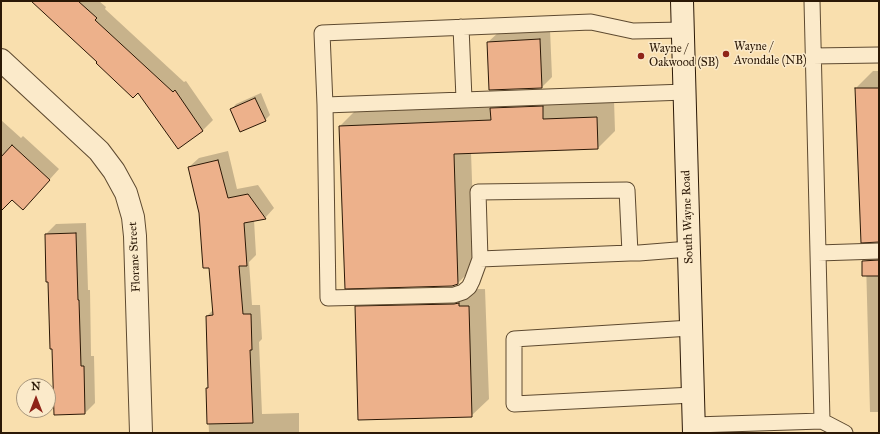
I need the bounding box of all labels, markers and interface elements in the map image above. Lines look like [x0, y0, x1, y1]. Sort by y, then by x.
place label: Wayne / Avondale (NB) [734, 40, 807, 68]
place label: Wayne / Oakwood (SB) [649, 42, 719, 70]
marker: Wayne / Avondale (NB) [721, 49, 731, 59]
marker: Wayne / Oakwood (SB) [636, 51, 646, 61]
street label: South Wayne Road [679, 170, 697, 264]
street label: Florane Street [126, 221, 144, 293]
north arrow [16, 378, 56, 418]
text: N [31, 380, 41, 393]

